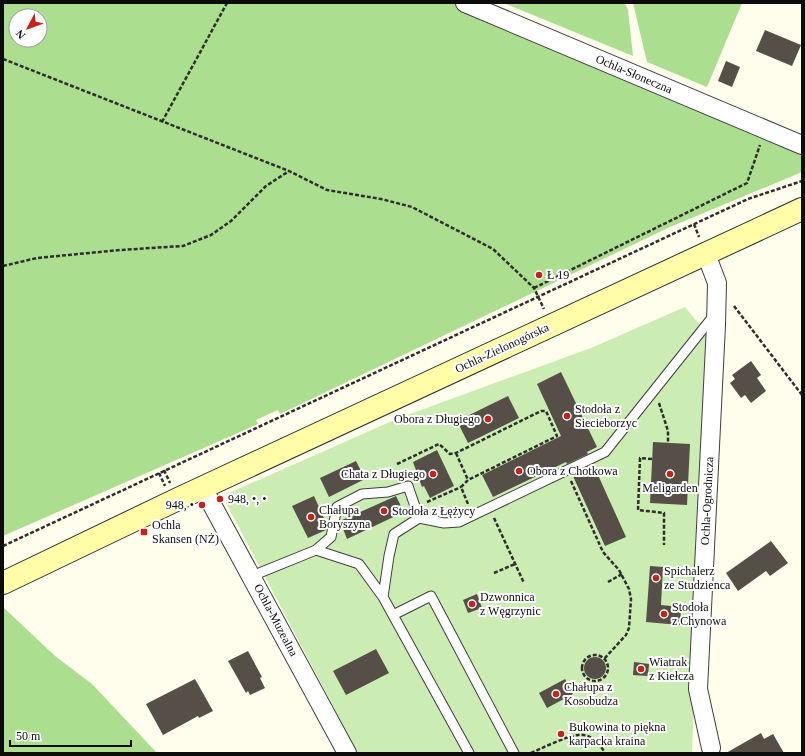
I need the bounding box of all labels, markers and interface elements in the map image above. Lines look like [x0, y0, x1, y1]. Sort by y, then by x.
north arrow [8, 8, 48, 48]
text: N [13, 28, 28, 41]
street label: Ochla-Słoneczna [594, 52, 675, 97]
place label: Ł 19 [547, 268, 569, 282]
marker: Ł 19 [534, 270, 544, 280]
street label: Ochla-Zielonogórska [453, 320, 552, 376]
place label: Stodoła z Siecieborzyc [575, 402, 637, 430]
marker: Stodoła z Siecieborzyc [562, 411, 572, 421]
place label: Obora z Długiego [394, 412, 480, 426]
marker: Obora z Długiego [483, 414, 493, 424]
street label: Ochla-Ogrodnicza [698, 456, 716, 546]
place label: Obora z Chotkowa [527, 464, 618, 478]
marker: Obora z Chotkowa [514, 466, 524, 476]
place label: Chata z Długiego [341, 467, 425, 481]
marker: Chata z Długiego [428, 469, 438, 479]
marker: Meligarden [665, 469, 675, 479]
place label: Meligarden [642, 481, 698, 495]
place label: 948, •, • [228, 492, 266, 506]
marker: 948, •, • [215, 494, 225, 504]
place label: 948, • [166, 498, 194, 512]
marker: 948, • [197, 500, 207, 510]
place label: Chałupa Boryszyna [319, 503, 371, 531]
place label: Stodoła z Łężycy [392, 504, 475, 518]
marker: Stodoła z Łężycy [379, 506, 389, 516]
marker: Chałupa Boryszyna [306, 512, 316, 522]
place label: Ochla Skansen (NŻ) [152, 518, 219, 546]
marker: Ochla Skansen (NŻ) [139, 527, 149, 537]
place label: Spichalerz ze Studzienca [664, 564, 731, 592]
marker: Spichalerz ze Studzienca [651, 573, 661, 583]
street label: Ochla-Muzealna [251, 581, 301, 659]
place label: Dzwonnica z Węgrzynic [480, 590, 541, 618]
marker: Dzwonnica z Węgrzynic [467, 599, 477, 609]
place label: Stodoła z Chynowa [672, 600, 727, 628]
marker: Stodoła z Chynowa [659, 609, 669, 619]
place label: Wiatrak z Kiełcza [649, 655, 695, 683]
marker: Wiatrak z Kiełcza [636, 664, 646, 674]
place label: Chałupa z Kosobudza [564, 680, 619, 708]
marker: Chałupa z Kosobudza [551, 689, 561, 699]
place label: Bukowina to piękna karpacka kraina [569, 720, 666, 748]
scale bar [10, 722, 131, 748]
text: 50 m [16, 729, 41, 743]
marker: Bukowina to piękna karpacka kraina [556, 729, 566, 739]

